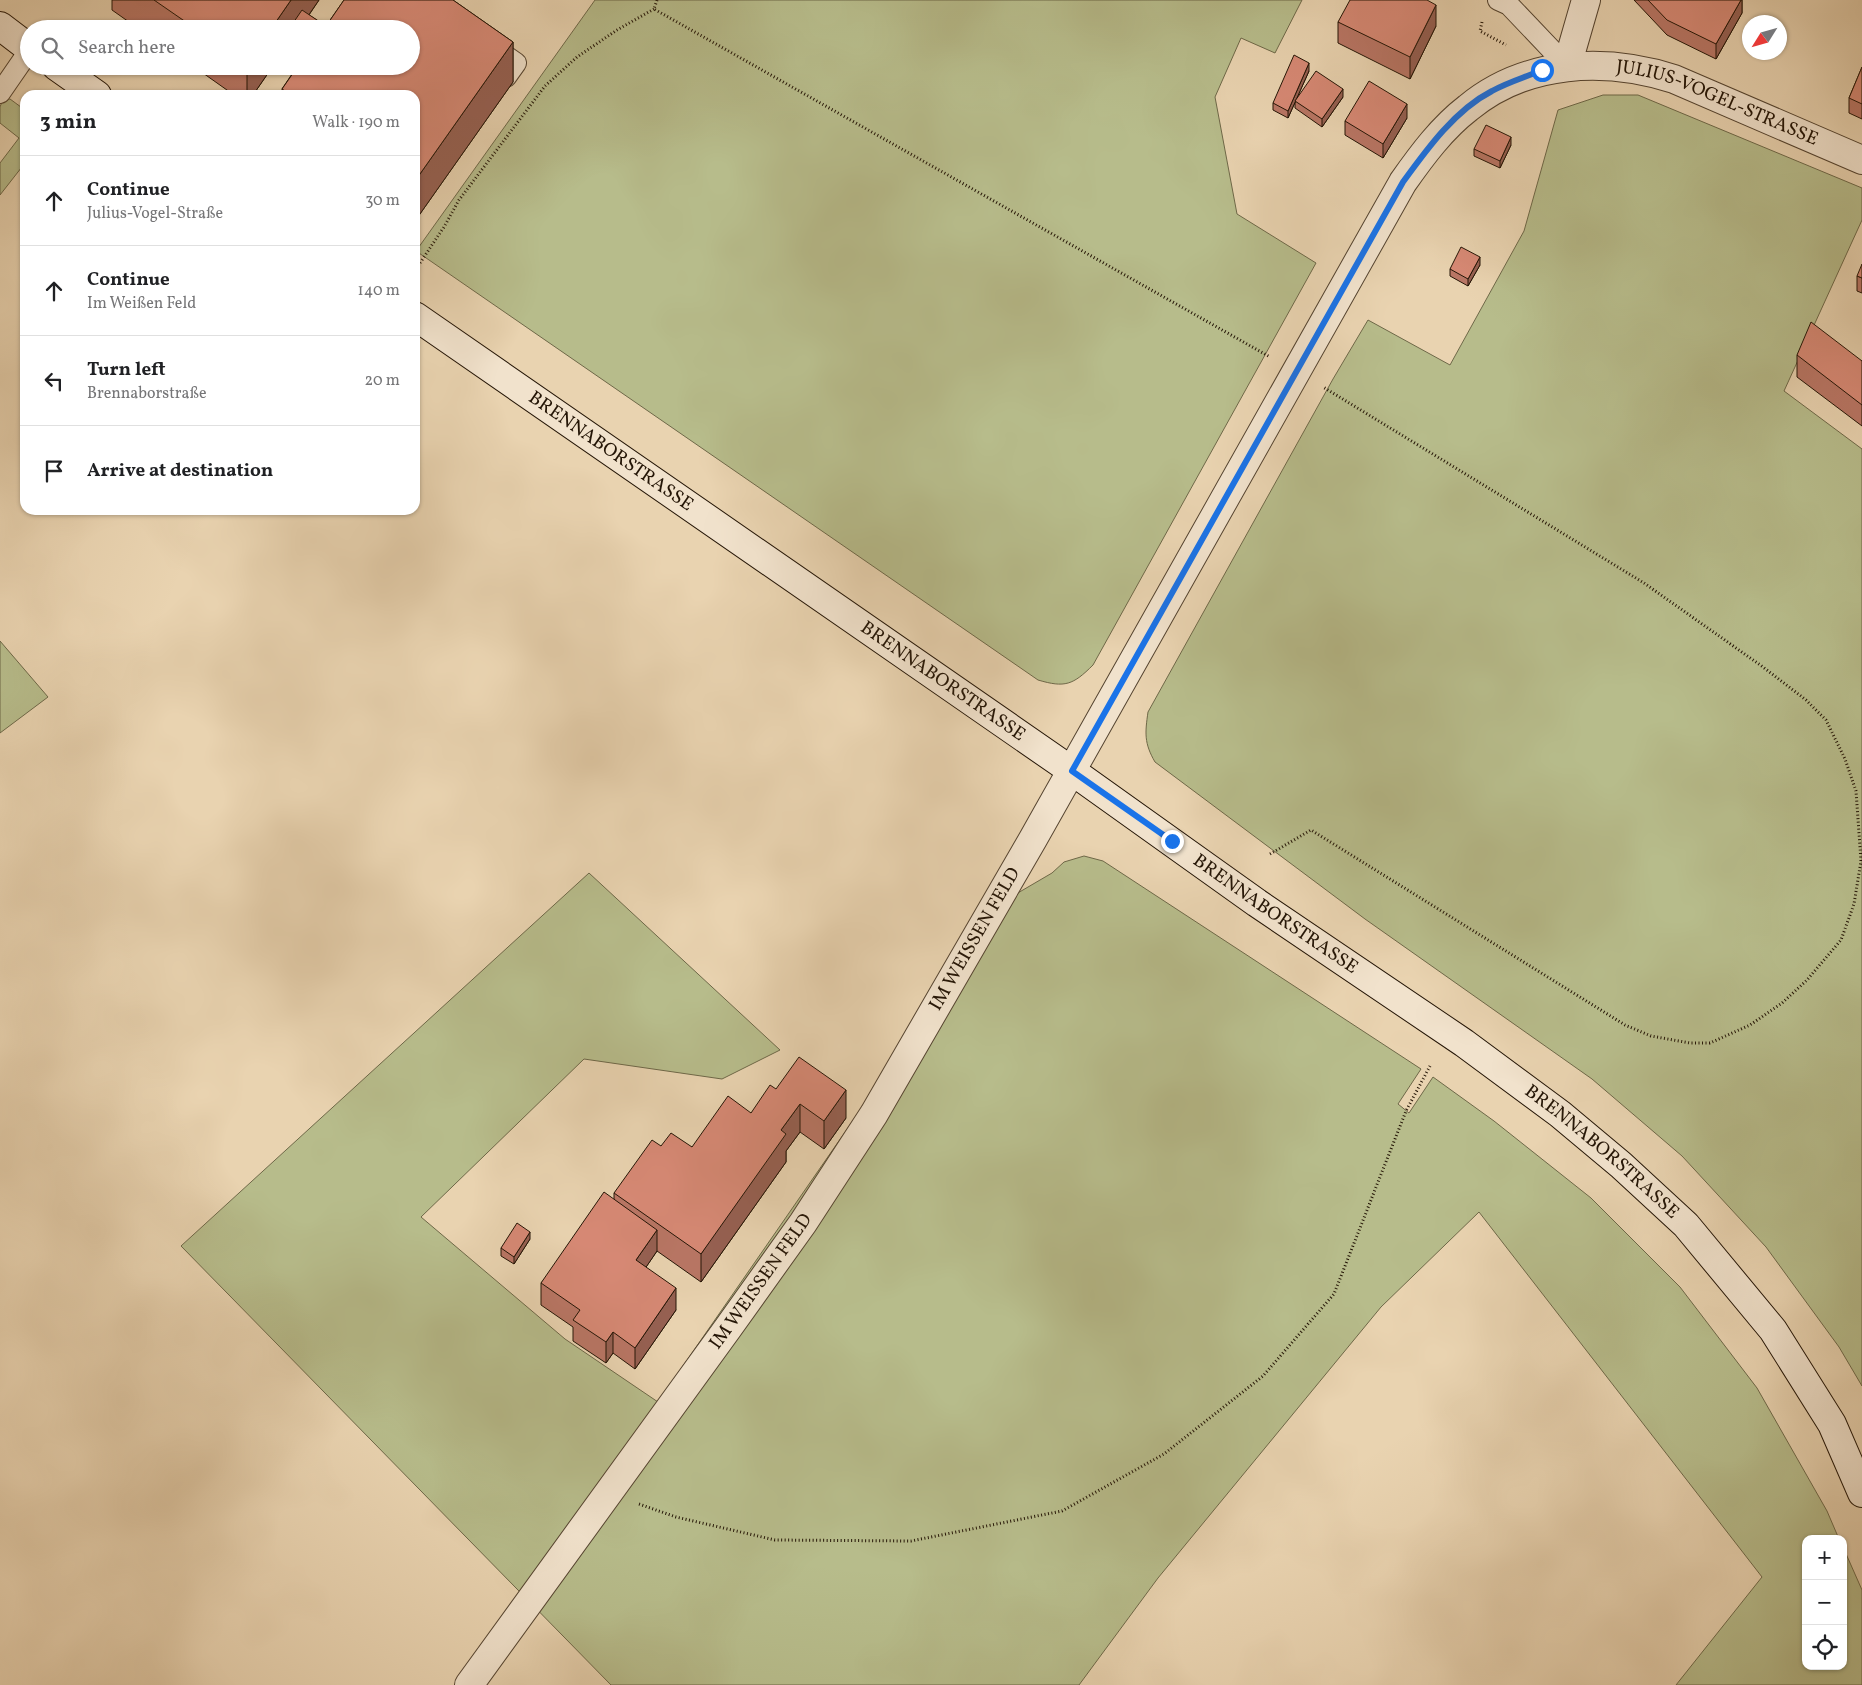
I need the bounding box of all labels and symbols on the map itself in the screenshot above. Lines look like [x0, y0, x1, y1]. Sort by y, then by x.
north arrow [1742, 15, 1787, 60]
street label: JULIUS-VOGEL-STRASSE [1615, 54, 1822, 153]
route start [1531, 59, 1554, 82]
street label: BRENNABORSTRASSE [523, 385, 698, 518]
street label: BRENNABORSTRASSE [855, 615, 1031, 748]
route end [1161, 830, 1184, 853]
street label: BRENNABORSTRASSE [1187, 848, 1363, 981]
street label: IM WEISSEN FELD [923, 863, 1027, 1016]
street label: BRENNABORSTRASSE [1519, 1079, 1685, 1225]
street label: IM WEISSEN FELD [703, 1208, 819, 1355]

